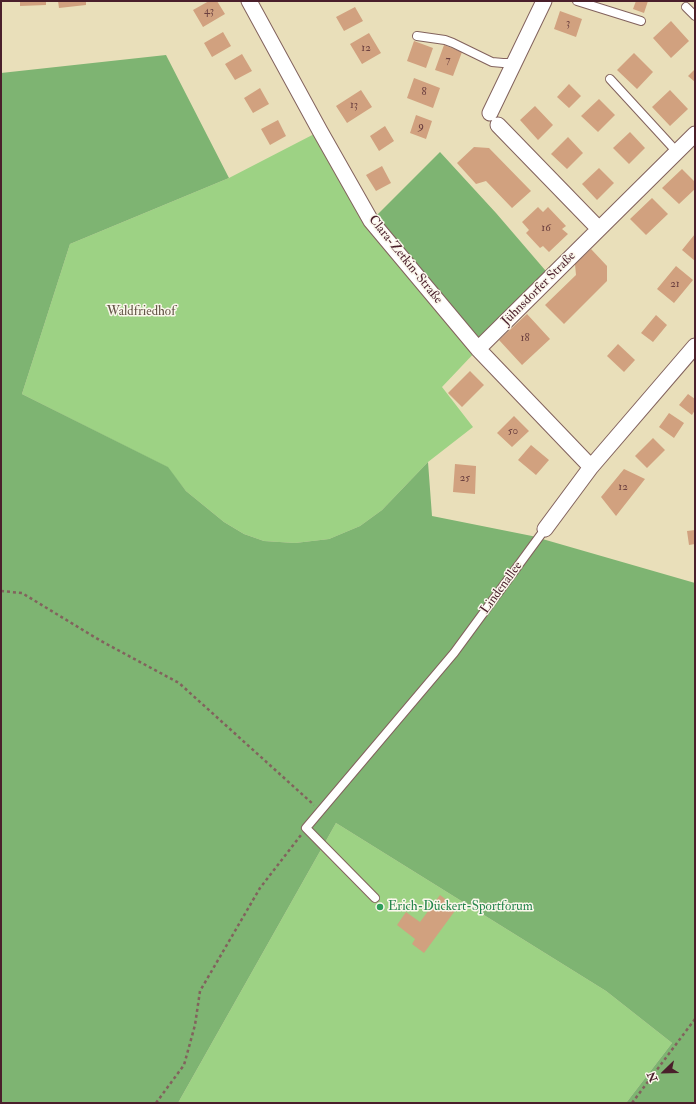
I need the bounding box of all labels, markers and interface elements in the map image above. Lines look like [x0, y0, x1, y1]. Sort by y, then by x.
house number: 43 [204, 5, 214, 19]
house number: 3 [566, 17, 570, 31]
house number: 12 [361, 42, 371, 56]
house number: 7 [445, 54, 451, 68]
house number: 8 [421, 86, 427, 100]
house number: 13 [350, 99, 358, 113]
house number: 9 [418, 120, 424, 134]
street label: Clara-Zetkin-Straße [365, 213, 445, 307]
house number: 16 [541, 222, 551, 236]
street label: Jühnsdorfer Straße [499, 249, 579, 329]
house number: 21 [670, 278, 680, 292]
park label: Waldfriedhof [107, 304, 175, 320]
house number: 18 [520, 332, 530, 346]
house number: 50 [508, 425, 518, 439]
house number: 25 [460, 472, 470, 486]
house number: 12 [618, 481, 628, 495]
street label: Lindenallee [478, 559, 526, 617]
place label: Erich-Dückert-Sportforum [388, 899, 533, 915]
marker: Erich-Dückert-Sportforum [375, 902, 385, 912]
north arrow [644, 1052, 684, 1092]
text: N [645, 1070, 660, 1084]

